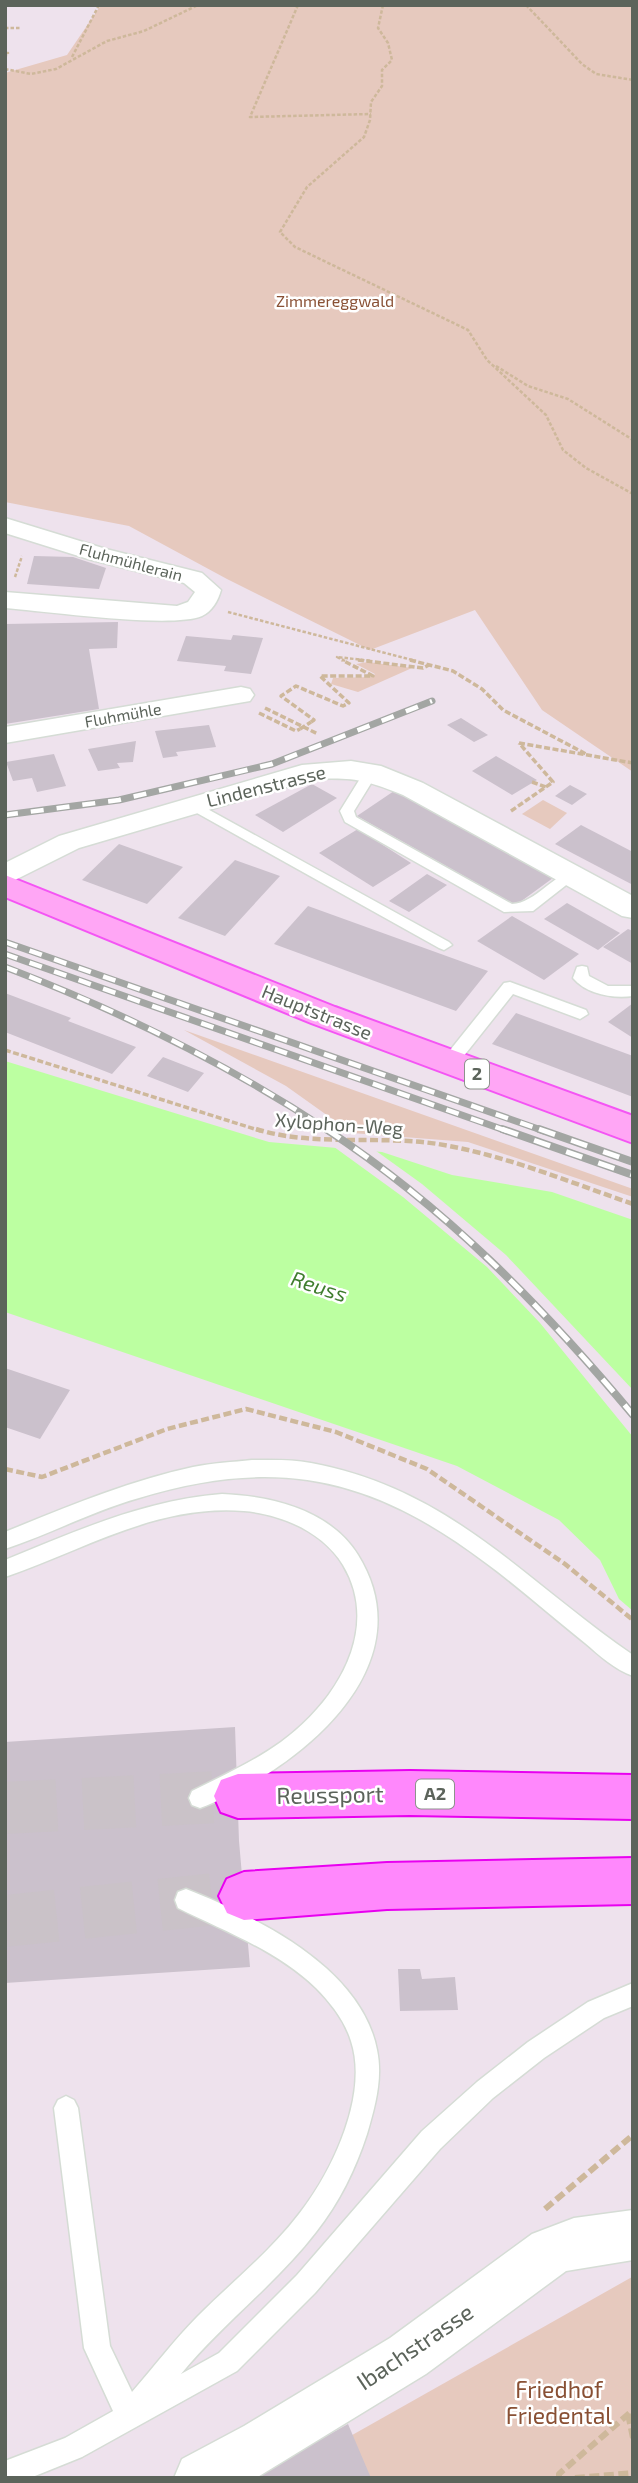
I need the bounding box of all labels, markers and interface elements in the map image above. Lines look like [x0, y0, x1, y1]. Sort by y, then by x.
park label: Zimmereggwald [276, 291, 394, 310]
street label: Fluhmühlerain [77, 539, 185, 584]
street label: Fluhmühle [83, 698, 163, 731]
street label: Lindenstrasse [204, 760, 328, 811]
street label: Hauptstrasse [259, 979, 376, 1044]
road number: 2 [465, 1059, 489, 1088]
street label: Xylophon-Weg [274, 1108, 404, 1139]
water label: Reuss [288, 1265, 351, 1306]
street label: Reussport [276, 1779, 384, 1809]
road number: A2 [416, 1779, 454, 1808]
street label: Ibachstrasse [351, 2297, 478, 2395]
park label: Friedhof Friedental [506, 2375, 612, 2429]

